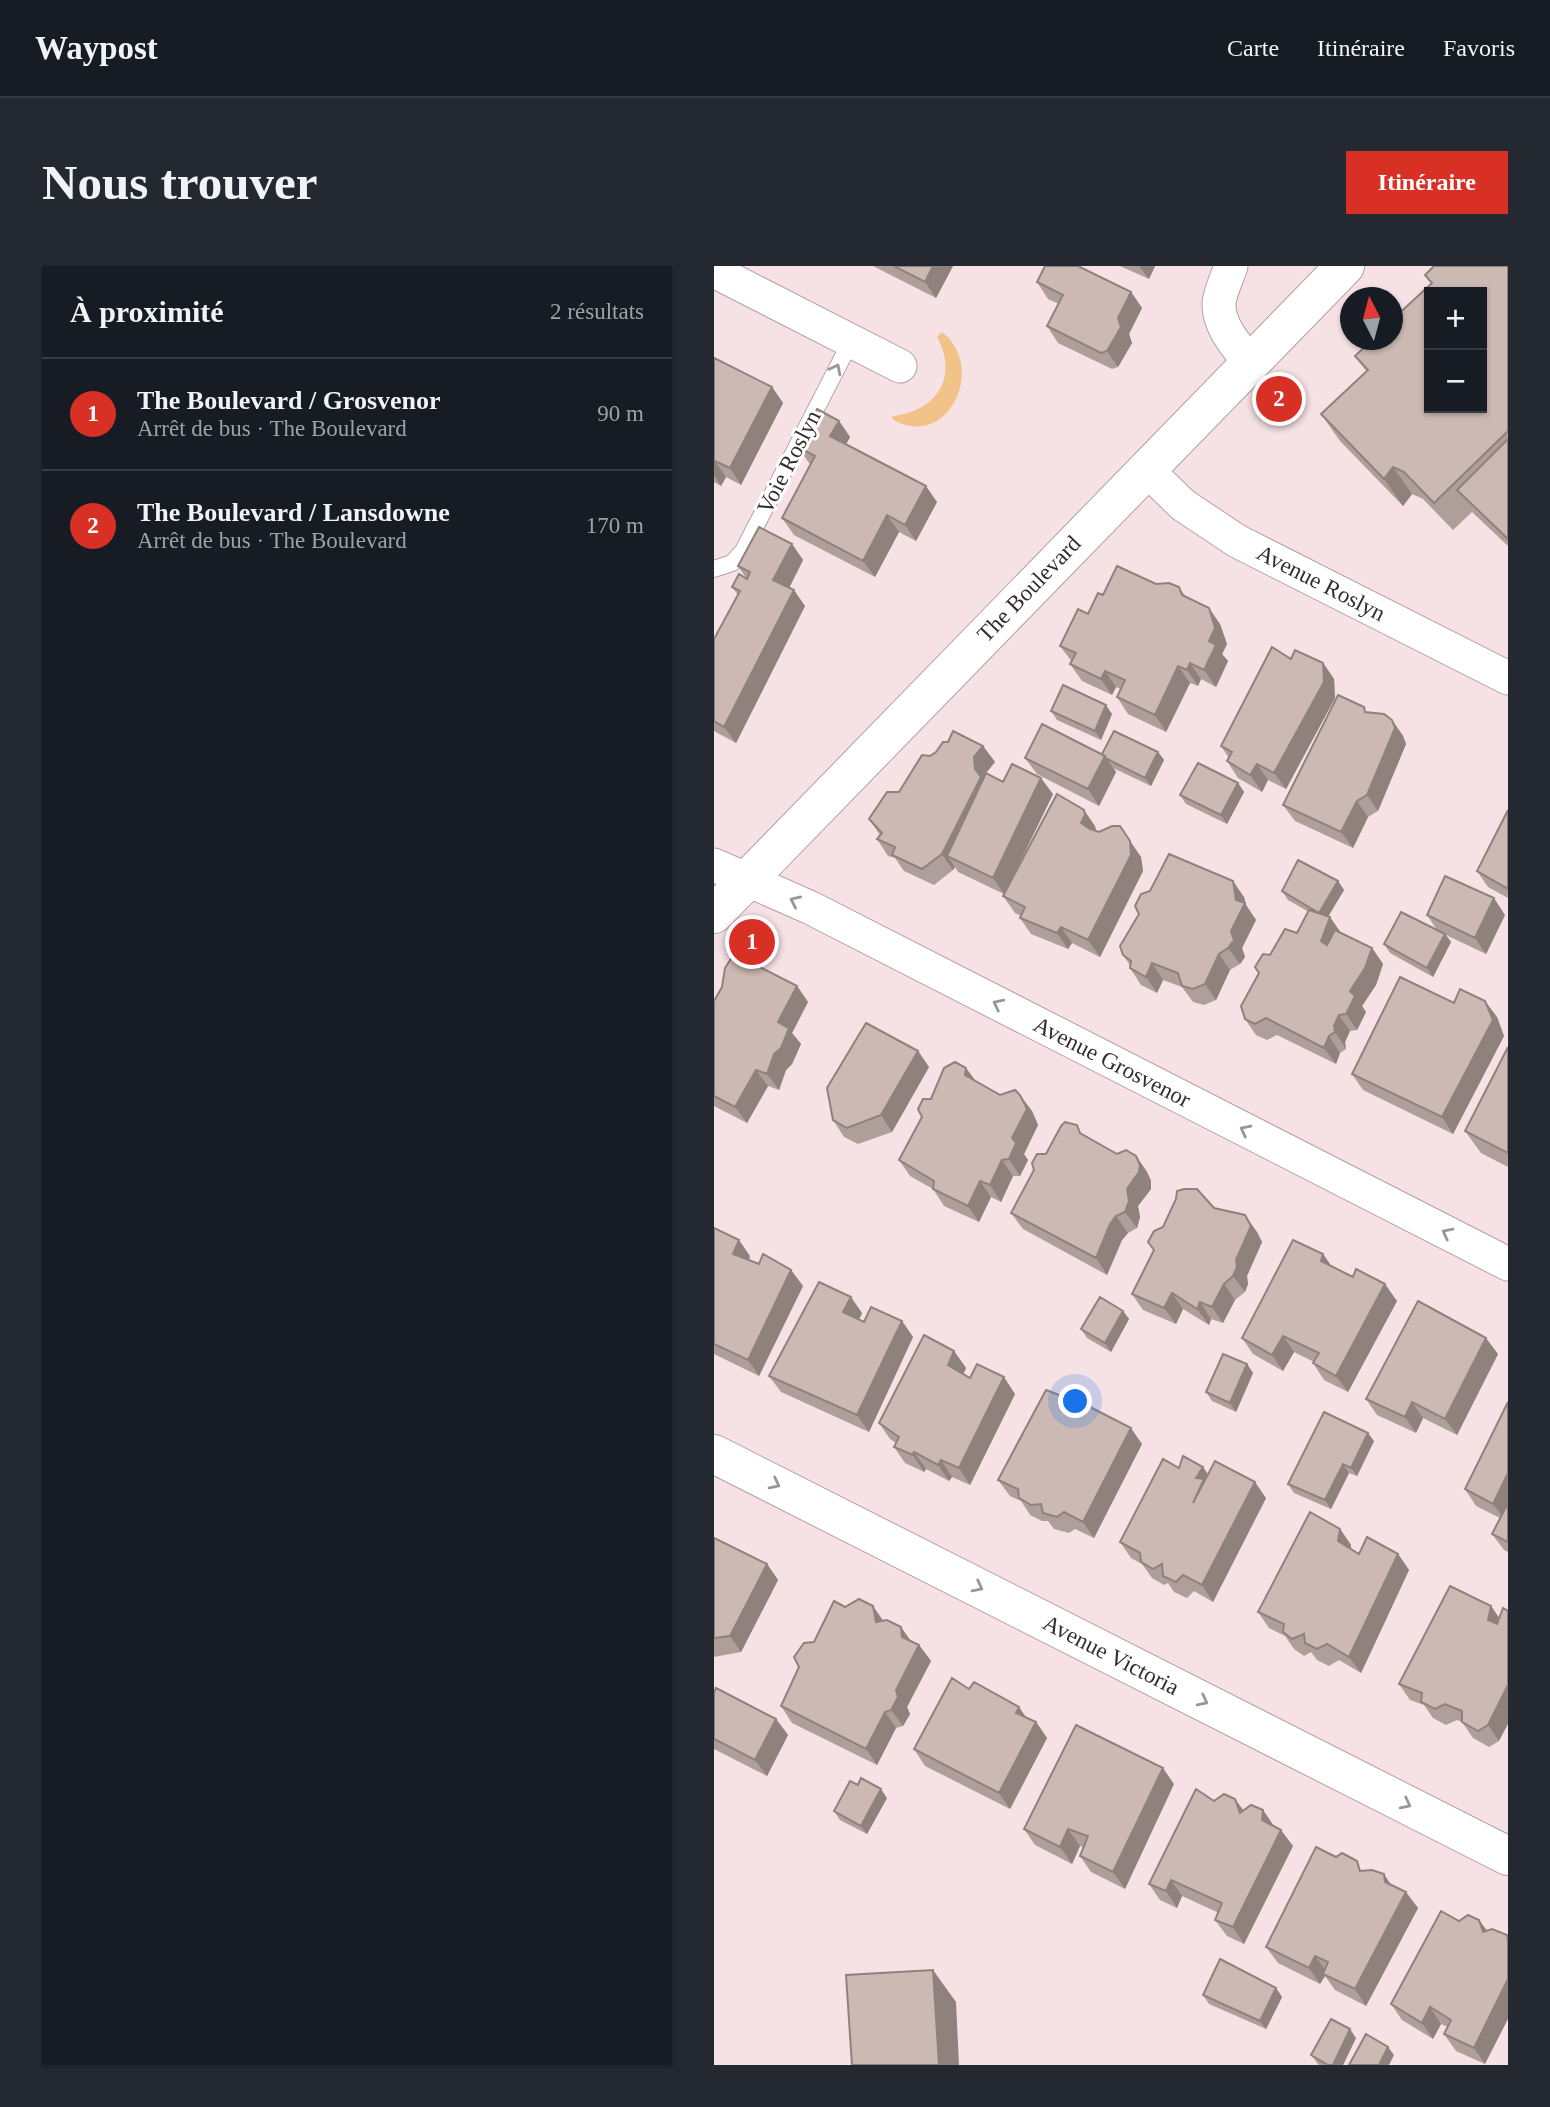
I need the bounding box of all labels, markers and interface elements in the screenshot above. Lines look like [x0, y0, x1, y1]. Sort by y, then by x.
text: Waypost [35, 30, 158, 66]
text: Carte [1227, 35, 1279, 61]
text: Itinéraire [1317, 35, 1405, 61]
text: Favoris [1443, 35, 1515, 61]
button: Itinéraire [1346, 151, 1508, 214]
text: Nous trouver [42, 155, 317, 210]
north arrow [1340, 287, 1403, 350]
map controls [1424, 287, 1487, 413]
button: + [1424, 287, 1487, 350]
text: À proximité [70, 295, 224, 328]
text: 2 résultats [550, 299, 644, 324]
button: − [1424, 350, 1487, 413]
one-way arrow [828, 364, 842, 377]
pin: 2 [1256, 373, 1302, 425]
text: The Boulevard / Grosvenor [137, 386, 441, 415]
text: 1 [87, 401, 99, 426]
text: 90 m [597, 401, 644, 426]
street label: Voie Roslyn [752, 406, 826, 518]
text: Arrêt de bus · The Boulevard [137, 416, 407, 441]
text: The Boulevard / Lansdowne [137, 498, 450, 527]
text: 2 [87, 513, 99, 538]
text: 170 m [586, 513, 644, 538]
text: Arrêt de bus · The Boulevard [137, 528, 407, 553]
street label: The Boulevard [972, 531, 1086, 647]
street label: Avenue Roslyn [1253, 540, 1390, 626]
one-way arrow [790, 895, 803, 909]
pin: 1 [729, 916, 775, 968]
one-way arrow [993, 998, 1005, 1012]
street label: Avenue Grosvenor [1029, 1012, 1195, 1112]
one-way arrow [1240, 1124, 1252, 1138]
one-way arrow [1442, 1228, 1454, 1241]
your location [1058, 1384, 1092, 1418]
one-way arrow [768, 1476, 780, 1490]
one-way arrow [971, 1579, 983, 1593]
street label: Avenue Victoria [1039, 1610, 1183, 1700]
one-way arrow [1196, 1693, 1208, 1707]
one-way arrow [1399, 1795, 1411, 1809]

